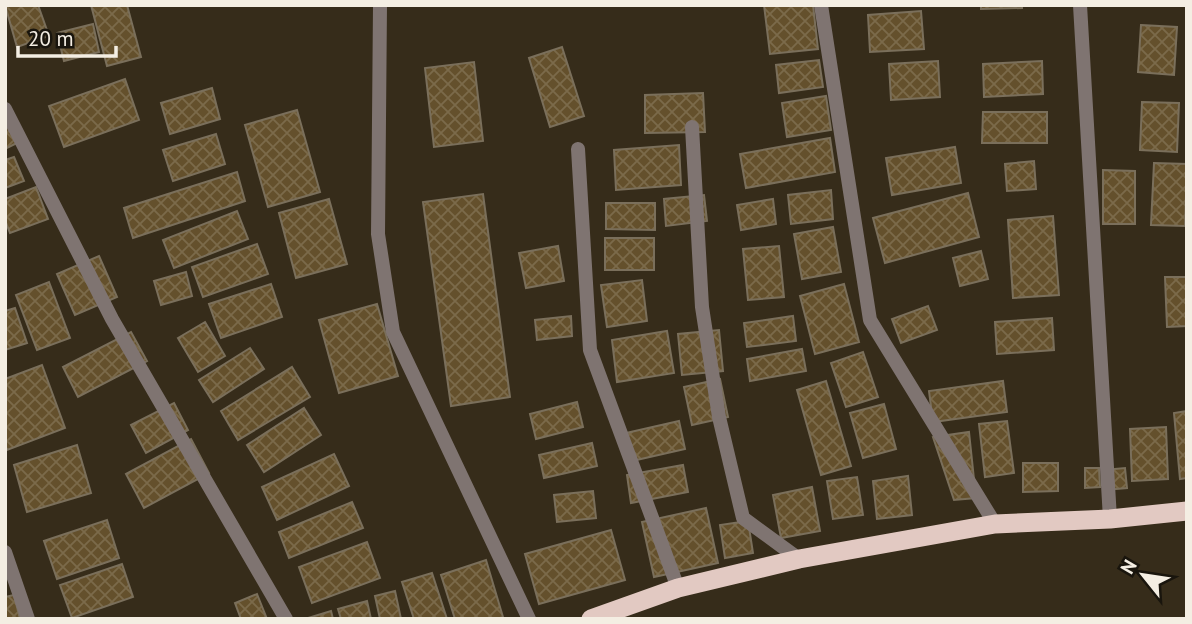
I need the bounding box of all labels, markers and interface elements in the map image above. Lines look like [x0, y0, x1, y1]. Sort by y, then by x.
scale bar [18, 14, 116, 58]
text: 20 m [28, 25, 74, 52]
north arrow [1108, 540, 1178, 610]
text: N [1115, 555, 1142, 578]

